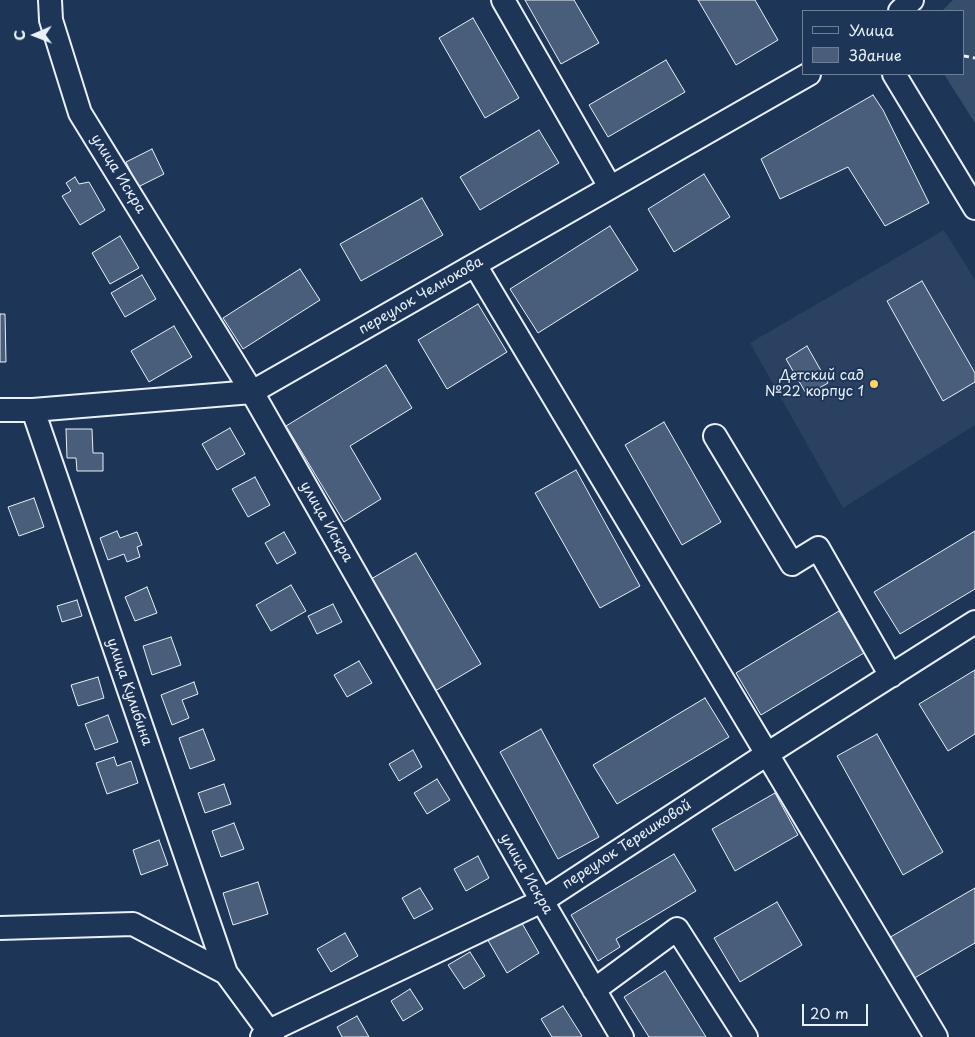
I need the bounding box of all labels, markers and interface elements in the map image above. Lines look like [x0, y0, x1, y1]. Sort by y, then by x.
north arrow [10, 10, 60, 60]
legend [802, 10, 965, 75]
text: Улица [849, 18, 894, 41]
text: С [9, 30, 30, 41]
text: Здание [849, 43, 902, 66]
street label: улица Искра [87, 131, 149, 217]
street label: переулок Челнокова [356, 254, 486, 338]
place label: Детский сад №22 корпус 1 [765, 368, 864, 401]
marker: Детский сад №22 корпус 1 [868, 378, 880, 390]
street label: улица Искра [296, 479, 356, 565]
street label: улица Кулибина [103, 636, 155, 748]
street label: переулок Терешковой [559, 797, 695, 893]
street label: улица Искра [496, 831, 556, 917]
scale bar [805, 994, 871, 1026]
text: 20 m [810, 1001, 849, 1024]

